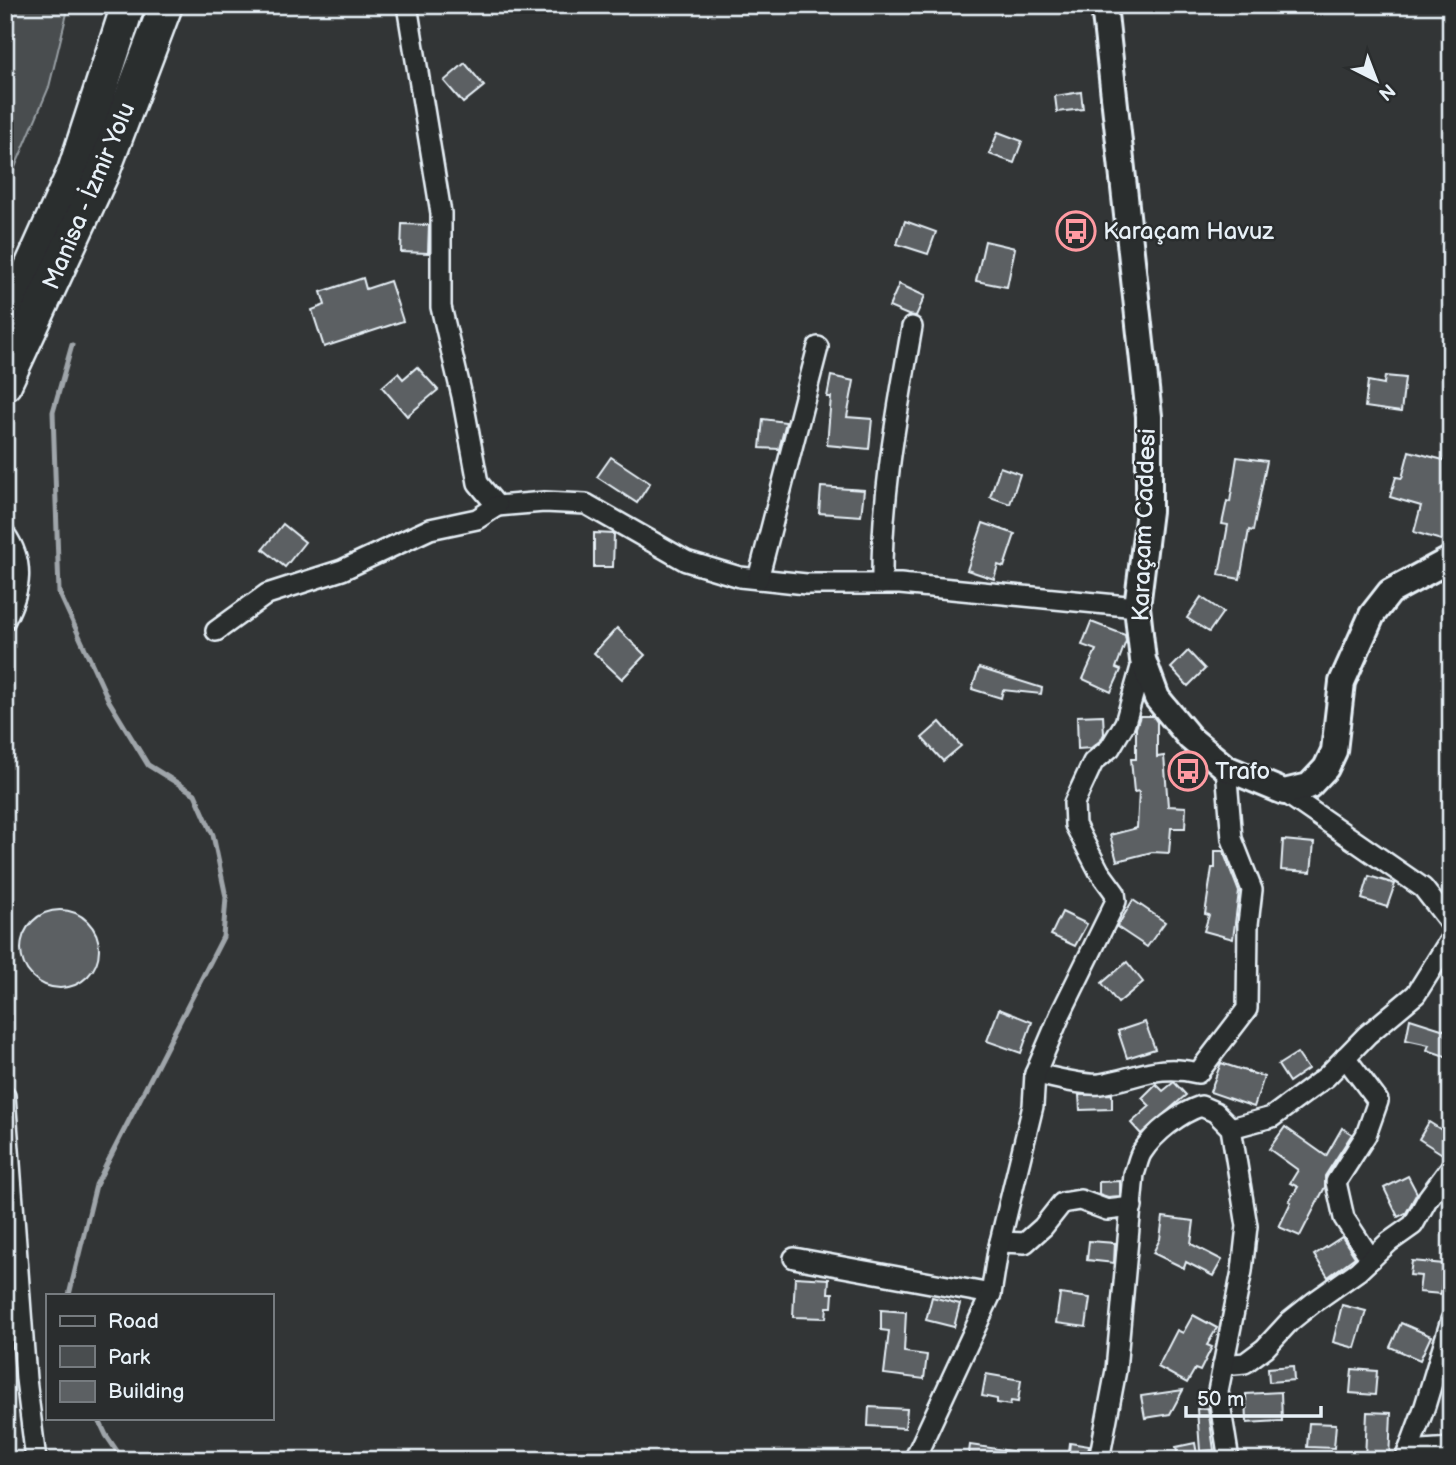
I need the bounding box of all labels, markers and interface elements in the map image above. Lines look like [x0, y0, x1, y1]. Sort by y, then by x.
north arrow [1340, 46, 1410, 116]
text: N [1373, 78, 1399, 105]
street label: Manisa - İzmir Yolu [36, 98, 142, 294]
bus stop icon: Karaçam Havuz [1055, 210, 1097, 252]
place label: Karaçam Havuz [1103, 217, 1274, 246]
street label: Karaçam Caddesi [1126, 428, 1162, 622]
bus stop icon: Trafo [1167, 750, 1209, 792]
place label: Trafo [1215, 757, 1270, 786]
legend [46, 1294, 273, 1420]
text: Road [108, 1309, 159, 1334]
text: Park [108, 1345, 151, 1370]
scale bar [1186, 1374, 1321, 1418]
text: Building [108, 1379, 184, 1404]
text: 50 m [1197, 1387, 1244, 1412]

